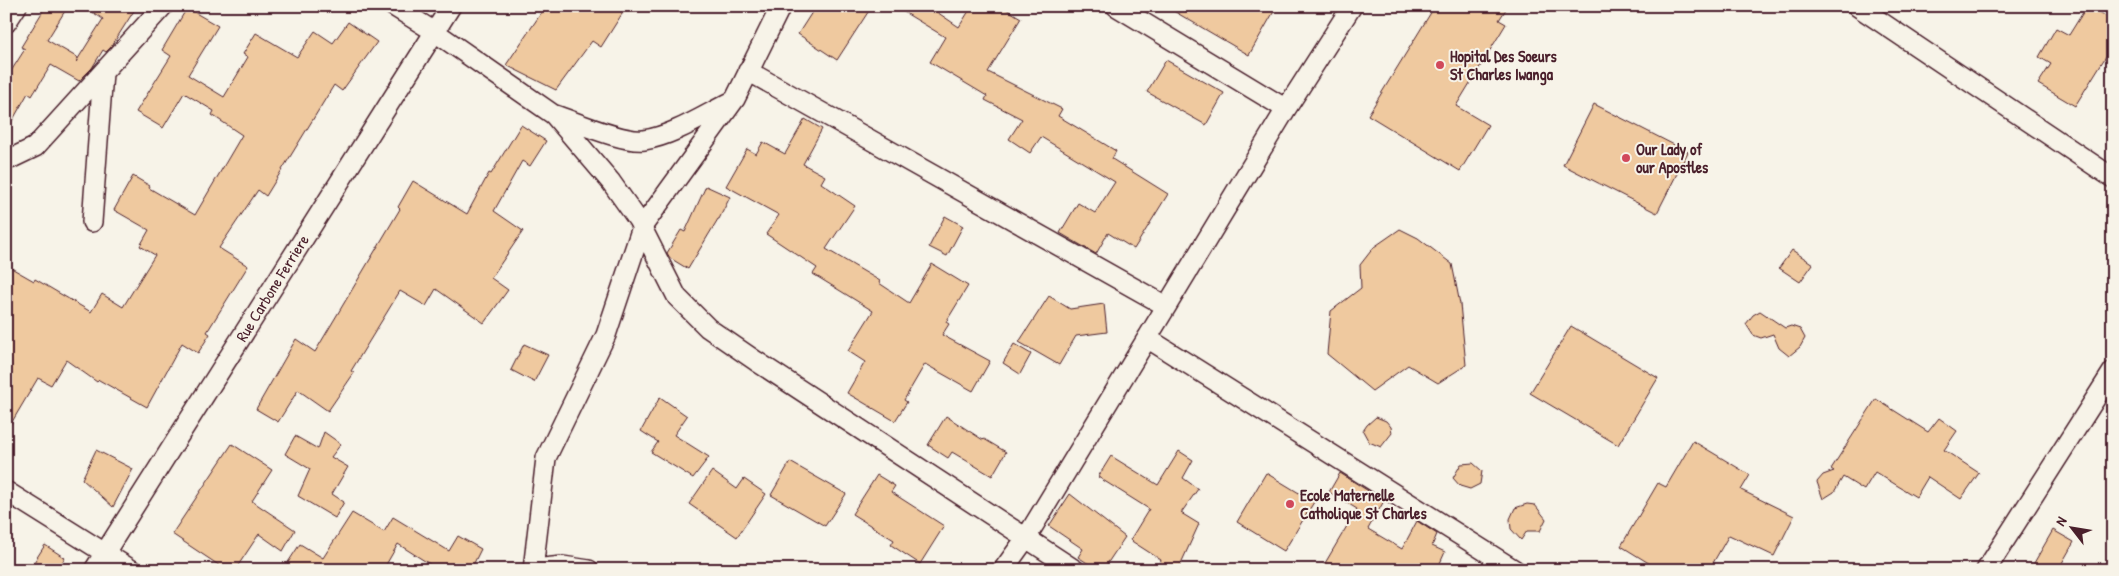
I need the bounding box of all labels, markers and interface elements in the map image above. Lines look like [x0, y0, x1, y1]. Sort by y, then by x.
place label: Hopital Des Soeurs St Charles Iwanga [1450, 45, 1558, 86]
marker: Hopital Des Soeurs St Charles Iwanga [1434, 59, 1446, 71]
place label: Our Lady of our Apostles [1636, 138, 1709, 179]
marker: Our Lady of our Apostles [1620, 152, 1632, 164]
street label: Rue Carbone Ferriere [230, 230, 314, 346]
place label: Ecole Maternelle Catholique St Charles [1300, 484, 1427, 525]
marker: Ecole Maternelle Catholique St Charles [1284, 498, 1296, 510]
north arrow [2046, 504, 2096, 554]
text: N [2050, 512, 2071, 529]

